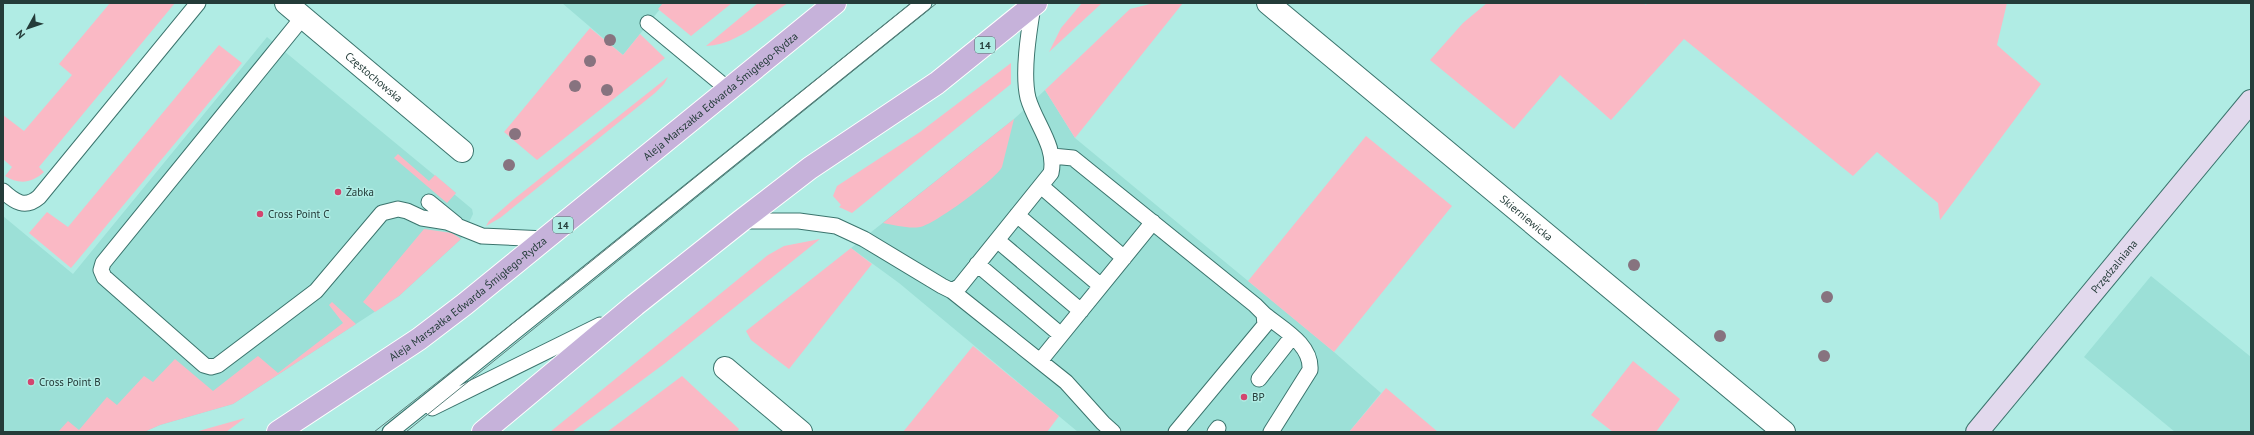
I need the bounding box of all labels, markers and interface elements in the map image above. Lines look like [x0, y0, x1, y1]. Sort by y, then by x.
north arrow [8, 8, 48, 48]
text: N [13, 27, 28, 42]
street label: Aleja Marszałka Edwarda Śmigłego-Rydza [640, 29, 801, 163]
road number: 14 [975, 37, 995, 53]
street label: Częstochowska [342, 49, 406, 105]
place label: Żabka [346, 185, 374, 199]
marker: Żabka [333, 187, 343, 197]
street label: Skierniewicka [1497, 192, 1556, 244]
place label: Cross Point C [268, 207, 330, 221]
marker: Cross Point C [255, 209, 265, 219]
road number: 14 [553, 217, 573, 233]
street label: Aleja Marszałka Edwarda Śmigłego-Rydza [386, 233, 549, 364]
street label: Przędzalniana [2088, 237, 2140, 296]
place label: Cross Point B [39, 375, 101, 389]
marker: Cross Point B [26, 377, 36, 387]
place label: BP [1252, 390, 1265, 404]
marker: BP [1239, 392, 1249, 402]

